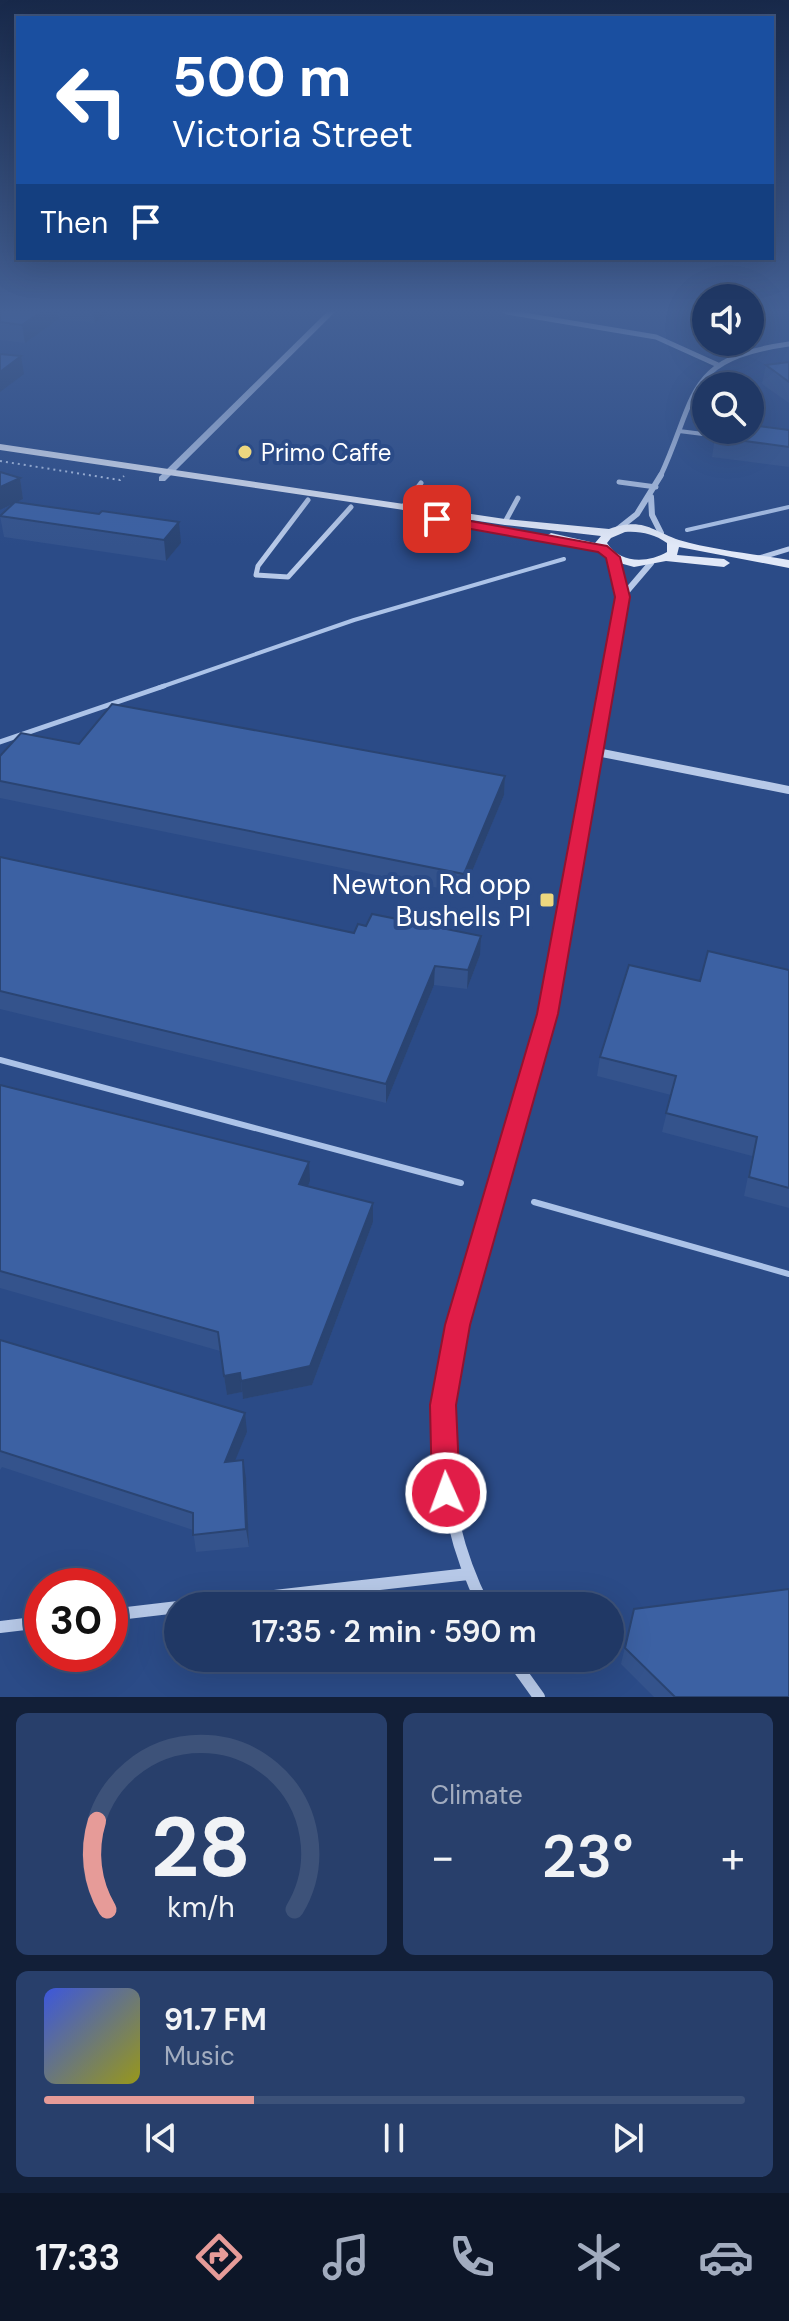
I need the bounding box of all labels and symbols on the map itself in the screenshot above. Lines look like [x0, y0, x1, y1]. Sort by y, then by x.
place label: Primo Caffe [261, 437, 391, 468]
marker: Primo Caffe [236, 443, 254, 461]
pin [403, 485, 471, 553]
place label: Newton Rd opp Bushells Pl [332, 866, 531, 935]
marker: Newton Rd opp Bushells Pl [538, 891, 556, 909]
position arrow [404, 1451, 488, 1535]
speed limit sign: 30 [24, 1568, 128, 1672]

